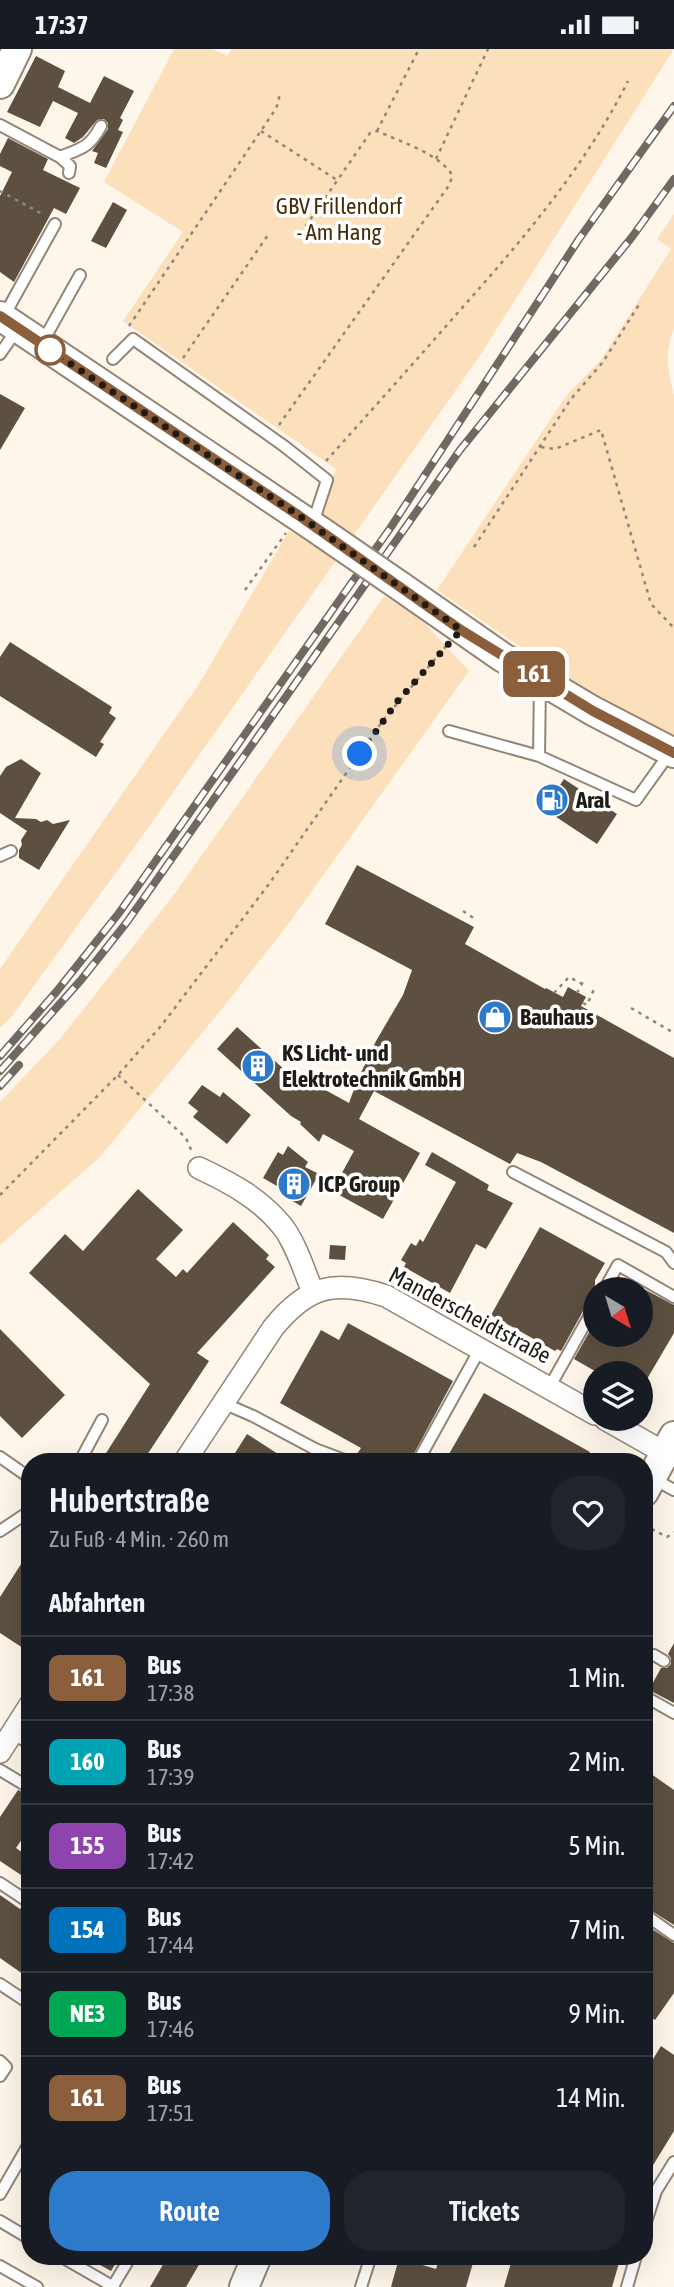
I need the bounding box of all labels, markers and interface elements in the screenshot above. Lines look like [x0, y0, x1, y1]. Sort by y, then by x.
text: 17:37 [35, 10, 89, 40]
park label: GBV Frillendorf - Am Hang [276, 193, 402, 245]
unlabelled marker [35, 335, 65, 365]
line badge: 161 [494, 651, 574, 697]
text: 161 [517, 660, 551, 687]
your location [342, 736, 377, 771]
fuel station icon: Aral [533, 781, 571, 819]
place label: Aral [575, 787, 611, 813]
shop icon: Bauhaus [476, 998, 514, 1036]
place label: Bauhaus [520, 1004, 594, 1030]
place label: KS Licht- und Elektrotechnik GmbH [282, 1040, 462, 1092]
building icon: KS Licht- und Elektrotechnik GmbH [239, 1047, 277, 1085]
building icon: ICP Group [275, 1165, 313, 1203]
place label: ICP Group [318, 1171, 401, 1197]
street label: Manderscheidtstraße [385, 1261, 555, 1369]
north arrow [583, 1277, 653, 1347]
map controls [583, 1277, 653, 1431]
button: layers [583, 1361, 653, 1431]
button: heart [551, 1476, 625, 1550]
text: Hubertstraße [49, 1481, 210, 1519]
text: Zu Fuß · 4 Min. · 260 m [49, 1526, 229, 1552]
text: Abfahrten [49, 1588, 145, 1618]
text: Bus [147, 1650, 181, 1680]
text: 1 Min. [569, 1663, 625, 1693]
text: 161 [71, 1664, 104, 1691]
text: 17:38 [147, 1680, 194, 1706]
text: Bus [147, 1734, 181, 1764]
text: 2 Min. [569, 1747, 625, 1777]
text: 160 [71, 1748, 104, 1775]
text: 17:39 [147, 1764, 194, 1790]
text: Bus [147, 1818, 181, 1848]
text: 5 Min. [569, 1831, 625, 1861]
text: 155 [71, 1832, 104, 1859]
text: 17:42 [147, 1848, 194, 1874]
text: Bus [147, 1902, 181, 1932]
text: 7 Min. [569, 1915, 625, 1945]
text: 154 [71, 1916, 104, 1943]
text: 17:44 [147, 1932, 194, 1958]
text: Bus [147, 1986, 181, 2016]
text: 9 Min. [569, 1999, 625, 2029]
text: NE3 [70, 2000, 105, 2027]
text: 17:46 [147, 2016, 194, 2042]
text: Bus [147, 2070, 181, 2100]
text: 14 Min. [556, 2083, 625, 2113]
text: 161 [71, 2084, 104, 2111]
text: 17:51 [147, 2100, 194, 2126]
button: Route [49, 2171, 330, 2251]
button: Tickets [344, 2171, 625, 2251]

